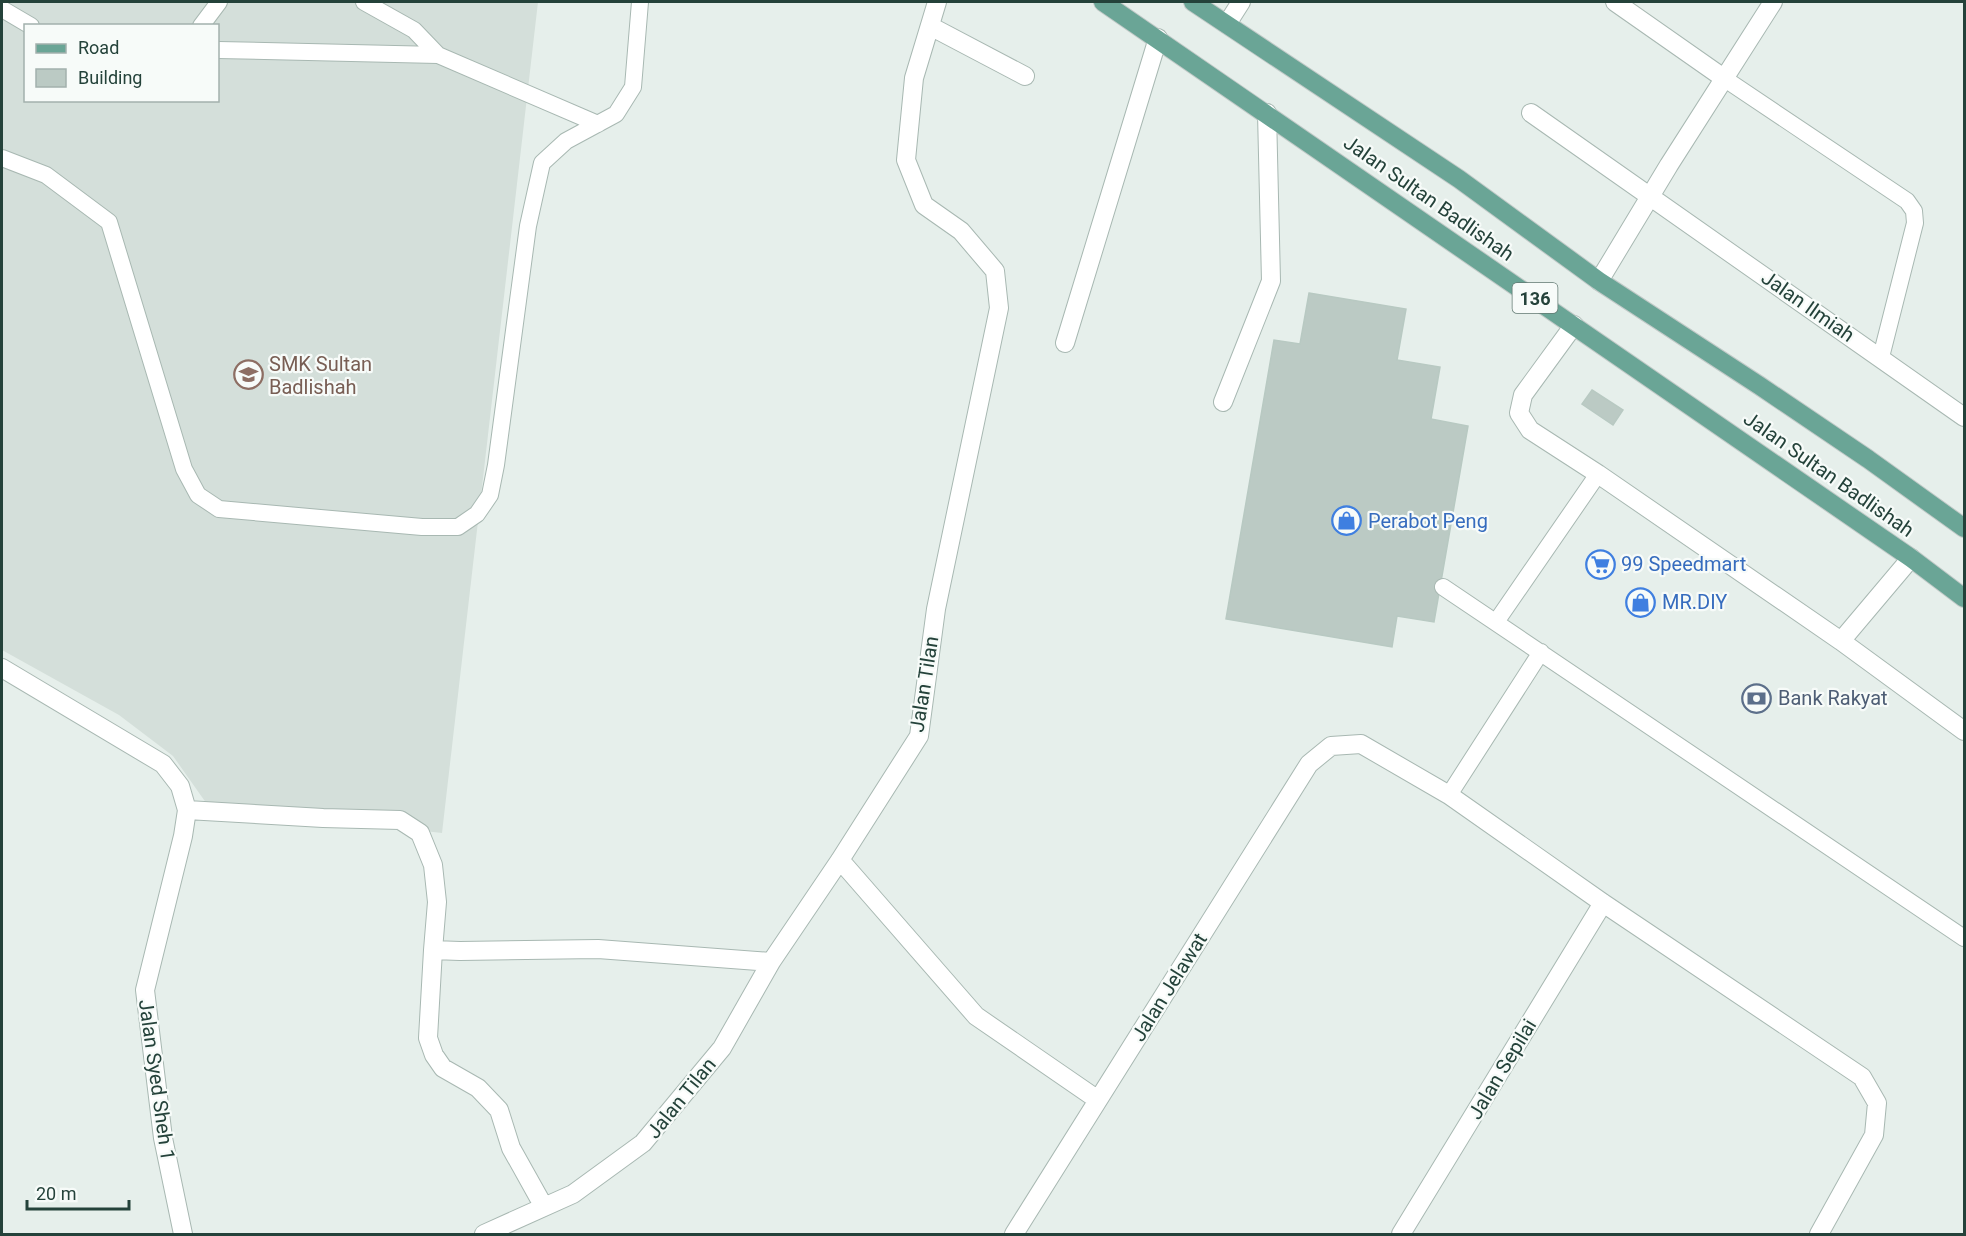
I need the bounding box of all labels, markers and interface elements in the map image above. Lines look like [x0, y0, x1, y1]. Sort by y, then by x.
legend [24, 24, 219, 102]
text: Road [78, 37, 119, 58]
text: Building [78, 67, 142, 88]
street label: Jalan Sultan Badlishah [1339, 130, 1519, 266]
street label: Jalan Ilmiah [1757, 265, 1859, 347]
road number: 136 [1512, 283, 1558, 313]
place label: SMK Sultan Badlishah [269, 352, 372, 399]
school or university icon: SMK Sultan Badlishah [232, 359, 264, 391]
street label: Jalan Sultan Badlishah [1739, 406, 1919, 542]
shop icon: Perabot Peng [1331, 505, 1363, 537]
place label: Perabot Peng [1368, 509, 1488, 533]
supermarket icon: 99 Speedmart [1584, 548, 1616, 580]
place label: 99 Speedmart [1621, 552, 1746, 576]
shop icon: MR.DIY [1625, 586, 1657, 618]
place label: MR.DIY [1662, 590, 1727, 614]
street label: Jalan Tilan [905, 634, 943, 734]
bank icon: Bank Rakyat [1741, 682, 1773, 714]
place label: Bank Rakyat [1778, 686, 1888, 710]
street label: Jalan Jelawat [1126, 928, 1212, 1046]
street label: Jalan Syed Sheh 1 [134, 998, 180, 1162]
street label: Jalan Sepilai [1463, 1014, 1541, 1124]
street label: Jalan Tilan [641, 1053, 721, 1143]
scale bar [27, 1173, 129, 1211]
text: 20 m [36, 1183, 76, 1204]

